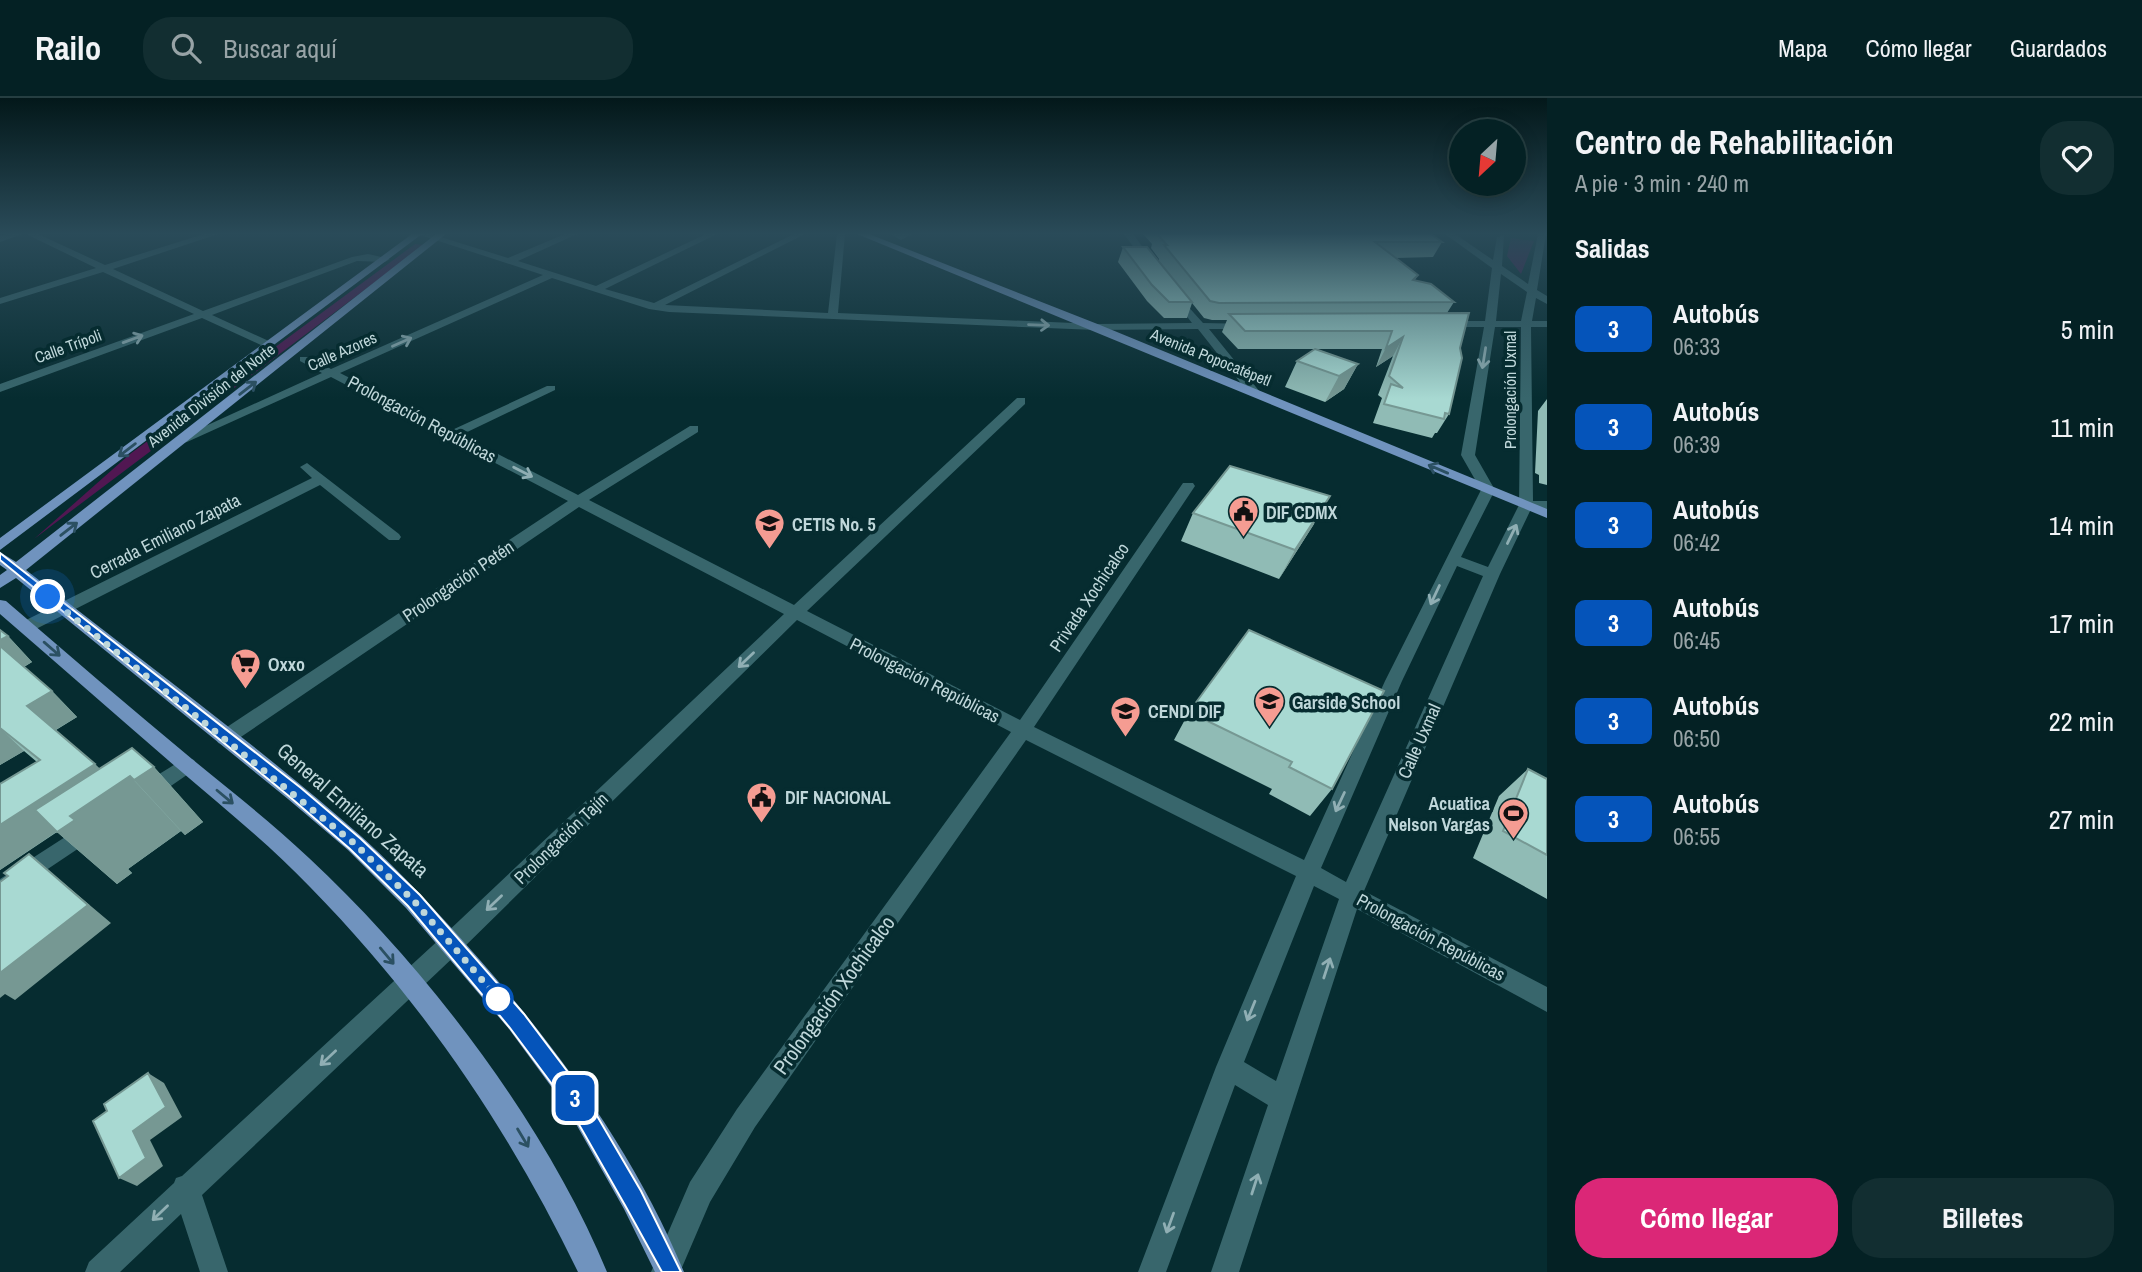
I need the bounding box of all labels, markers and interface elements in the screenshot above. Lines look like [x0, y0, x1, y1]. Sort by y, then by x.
search box [143, 17, 633, 80]
text: Railo [35, 26, 101, 70]
icon: search [167, 29, 205, 67]
text: Buscar aquí [223, 31, 337, 66]
text: Mapa [1778, 32, 1828, 64]
text: Cómo llegar [1866, 32, 1972, 64]
text: Guardados [2010, 32, 2107, 64]
north arrow [1449, 119, 1526, 196]
map controls [1449, 119, 1526, 196]
text: Centro de Rehabilitación [1575, 120, 1894, 164]
button: heart [2040, 121, 2114, 195]
text: A pie · 3 min · 240 m [1575, 168, 1749, 199]
text: Salidas [1575, 231, 1650, 266]
text: Autobús [1673, 296, 1759, 331]
text: 5 min [2061, 312, 2114, 347]
text: 3 [1608, 313, 1619, 345]
one-way arrow [1027, 318, 1050, 331]
street label: Avenida Popocatépetl [1147, 322, 1275, 391]
street label: Calle Trípoli [31, 324, 105, 368]
street label: Calle Azores [304, 326, 380, 376]
street label: Prolongación Uxmal [1499, 331, 1521, 449]
text: 06:33 [1673, 331, 1720, 362]
one-way arrow [121, 332, 143, 344]
one-way arrow [391, 335, 412, 348]
street label: Avenida División del Norte [142, 338, 279, 452]
one-way arrow [1477, 346, 1490, 369]
street label: Prolongación Repúblicas [343, 369, 501, 469]
one-way arrow [238, 381, 257, 396]
text: Autobús [1673, 394, 1759, 429]
text: 11 min [2050, 410, 2114, 445]
text: 3 [1608, 411, 1619, 443]
text: 06:39 [1673, 429, 1720, 460]
one-way arrow [118, 442, 137, 457]
one-way arrow [1428, 462, 1450, 475]
one-way arrow [512, 466, 533, 480]
street label: Cerrada Emiliano Zapata [85, 487, 245, 585]
text: Autobús [1673, 492, 1759, 527]
public building icon: DIF CDMX [1226, 495, 1260, 539]
place label: DIF CDMX [1266, 500, 1337, 525]
school or university icon: CETIS No. 5 [752, 507, 786, 551]
text: 14 min [2049, 508, 2114, 543]
text: 3 [1608, 509, 1619, 541]
place label: CETIS No. 5 [792, 512, 876, 537]
one-way arrow [60, 521, 78, 536]
one-way arrow [1505, 524, 1519, 545]
text: 06:42 [1673, 527, 1720, 558]
street label: Prolongación Petén [397, 534, 519, 628]
street label: Privada Xochicalco [1043, 537, 1135, 657]
your location [30, 579, 65, 614]
one-way arrow [1428, 584, 1442, 605]
text: Autobús [1673, 590, 1759, 625]
text: 17 min [2049, 606, 2114, 641]
text: 3 [1608, 607, 1619, 639]
text: 06:45 [1673, 625, 1720, 656]
street label: Prolongación Repúblicas [846, 631, 1004, 729]
one-way arrow [42, 641, 60, 657]
supermarket icon: Oxxo [228, 647, 262, 691]
place label: Oxxo [268, 652, 305, 677]
one-way arrow [738, 652, 755, 669]
school or university icon: Garside School [1252, 685, 1286, 729]
text: Autobús [1673, 688, 1759, 723]
place label: Garside School [1292, 690, 1400, 715]
school or university icon: CENDI DIF [1108, 694, 1142, 738]
place label: CENDI DIF [1148, 699, 1222, 724]
street label: Calle Uxmal [1391, 700, 1447, 782]
text: 22 min [2049, 704, 2114, 739]
text: 3 [1608, 705, 1619, 737]
text: 06:50 [1673, 723, 1720, 754]
street label: General Emiliano Zapata [271, 736, 435, 884]
public building icon: DIF NACIONAL [745, 780, 779, 824]
place label: DIF NACIONAL [785, 785, 891, 810]
text: Autobús [1673, 786, 1759, 821]
street label: Prolongación Tajín [508, 787, 614, 889]
one-way arrow [216, 789, 234, 805]
one-way arrow [1333, 791, 1346, 812]
place label: Acuatica Nelson Vargas [1388, 791, 1491, 837]
sports icon: Acuatica Nelson Vargas [1496, 796, 1530, 840]
text: 27 min [2049, 802, 2114, 837]
text: 3 [1608, 803, 1619, 835]
text: 06:55 [1673, 821, 1720, 852]
street label: Prolongación Repúblicas [1352, 887, 1510, 987]
one-way arrow [486, 895, 503, 912]
street label: Prolongación Xochicalco [766, 910, 902, 1080]
one-way arrow [379, 946, 395, 964]
one-way arrow [1322, 958, 1334, 980]
unlabelled marker [483, 984, 513, 1014]
one-way arrow [1243, 1000, 1256, 1021]
one-way arrow [320, 1050, 337, 1067]
line badge: 3 [552, 1075, 598, 1121]
text: 3 [570, 1082, 580, 1114]
one-way arrow [516, 1127, 530, 1147]
one-way arrow [1249, 1173, 1262, 1195]
button: Cómo llegar [1575, 1178, 1838, 1258]
button: Billetes [1852, 1178, 2114, 1258]
one-way arrow [152, 1204, 169, 1221]
one-way arrow [1163, 1212, 1175, 1234]

